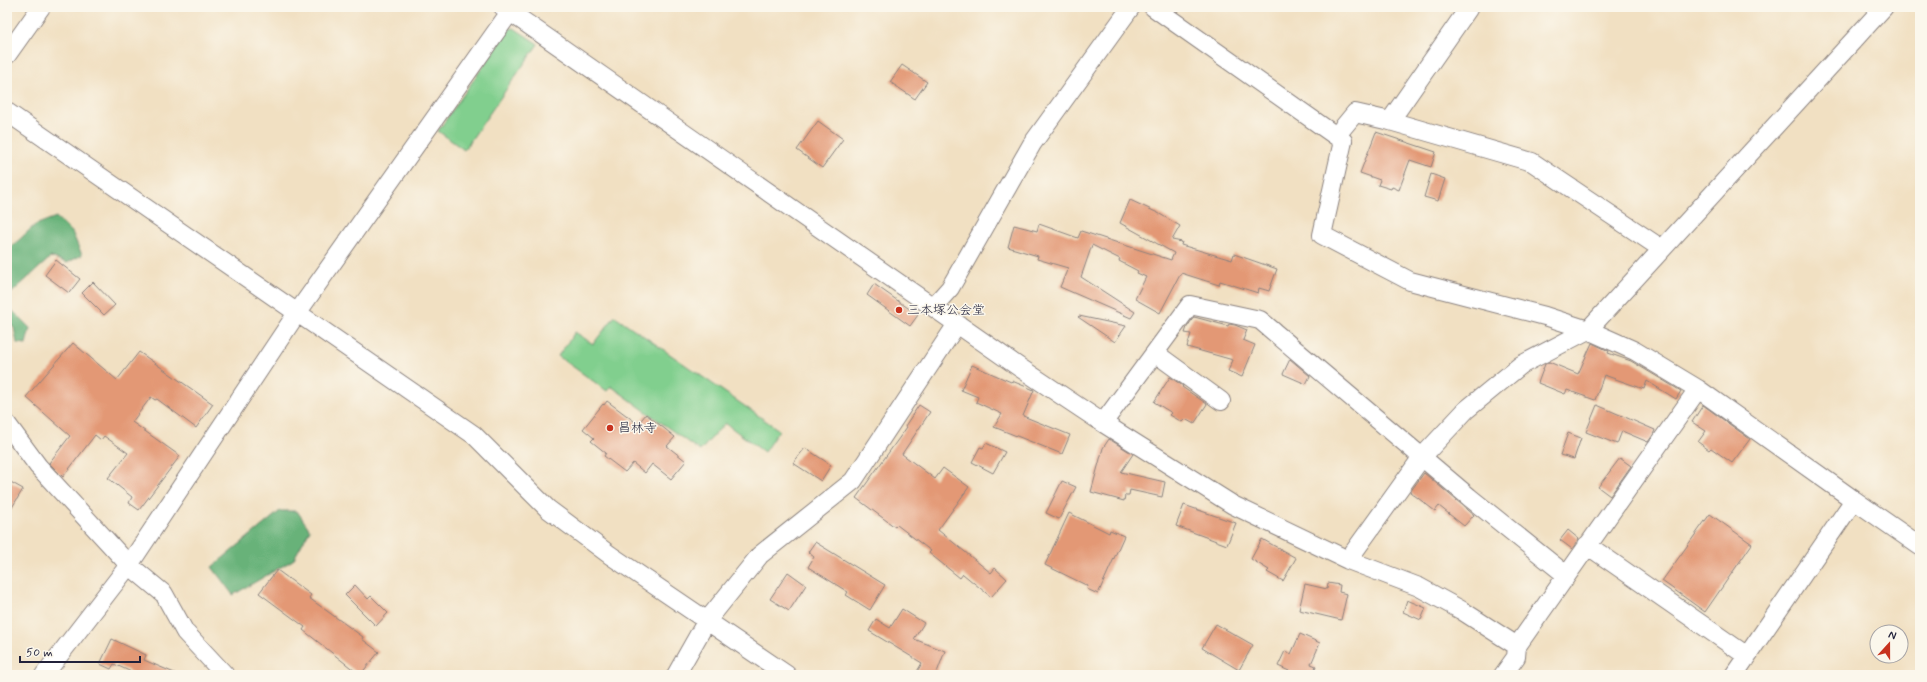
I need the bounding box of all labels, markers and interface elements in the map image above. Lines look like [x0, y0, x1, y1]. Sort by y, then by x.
place label: 三本塚公会堂 [907, 302, 985, 319]
marker: 三本塚公会堂 [894, 305, 904, 315]
place label: 昌林寺 [618, 420, 657, 437]
marker: 昌林寺 [605, 423, 615, 433]
north arrow [1869, 624, 1909, 664]
text: N [1886, 628, 1898, 643]
scale bar [20, 638, 140, 664]
text: 50 m [26, 645, 53, 661]

